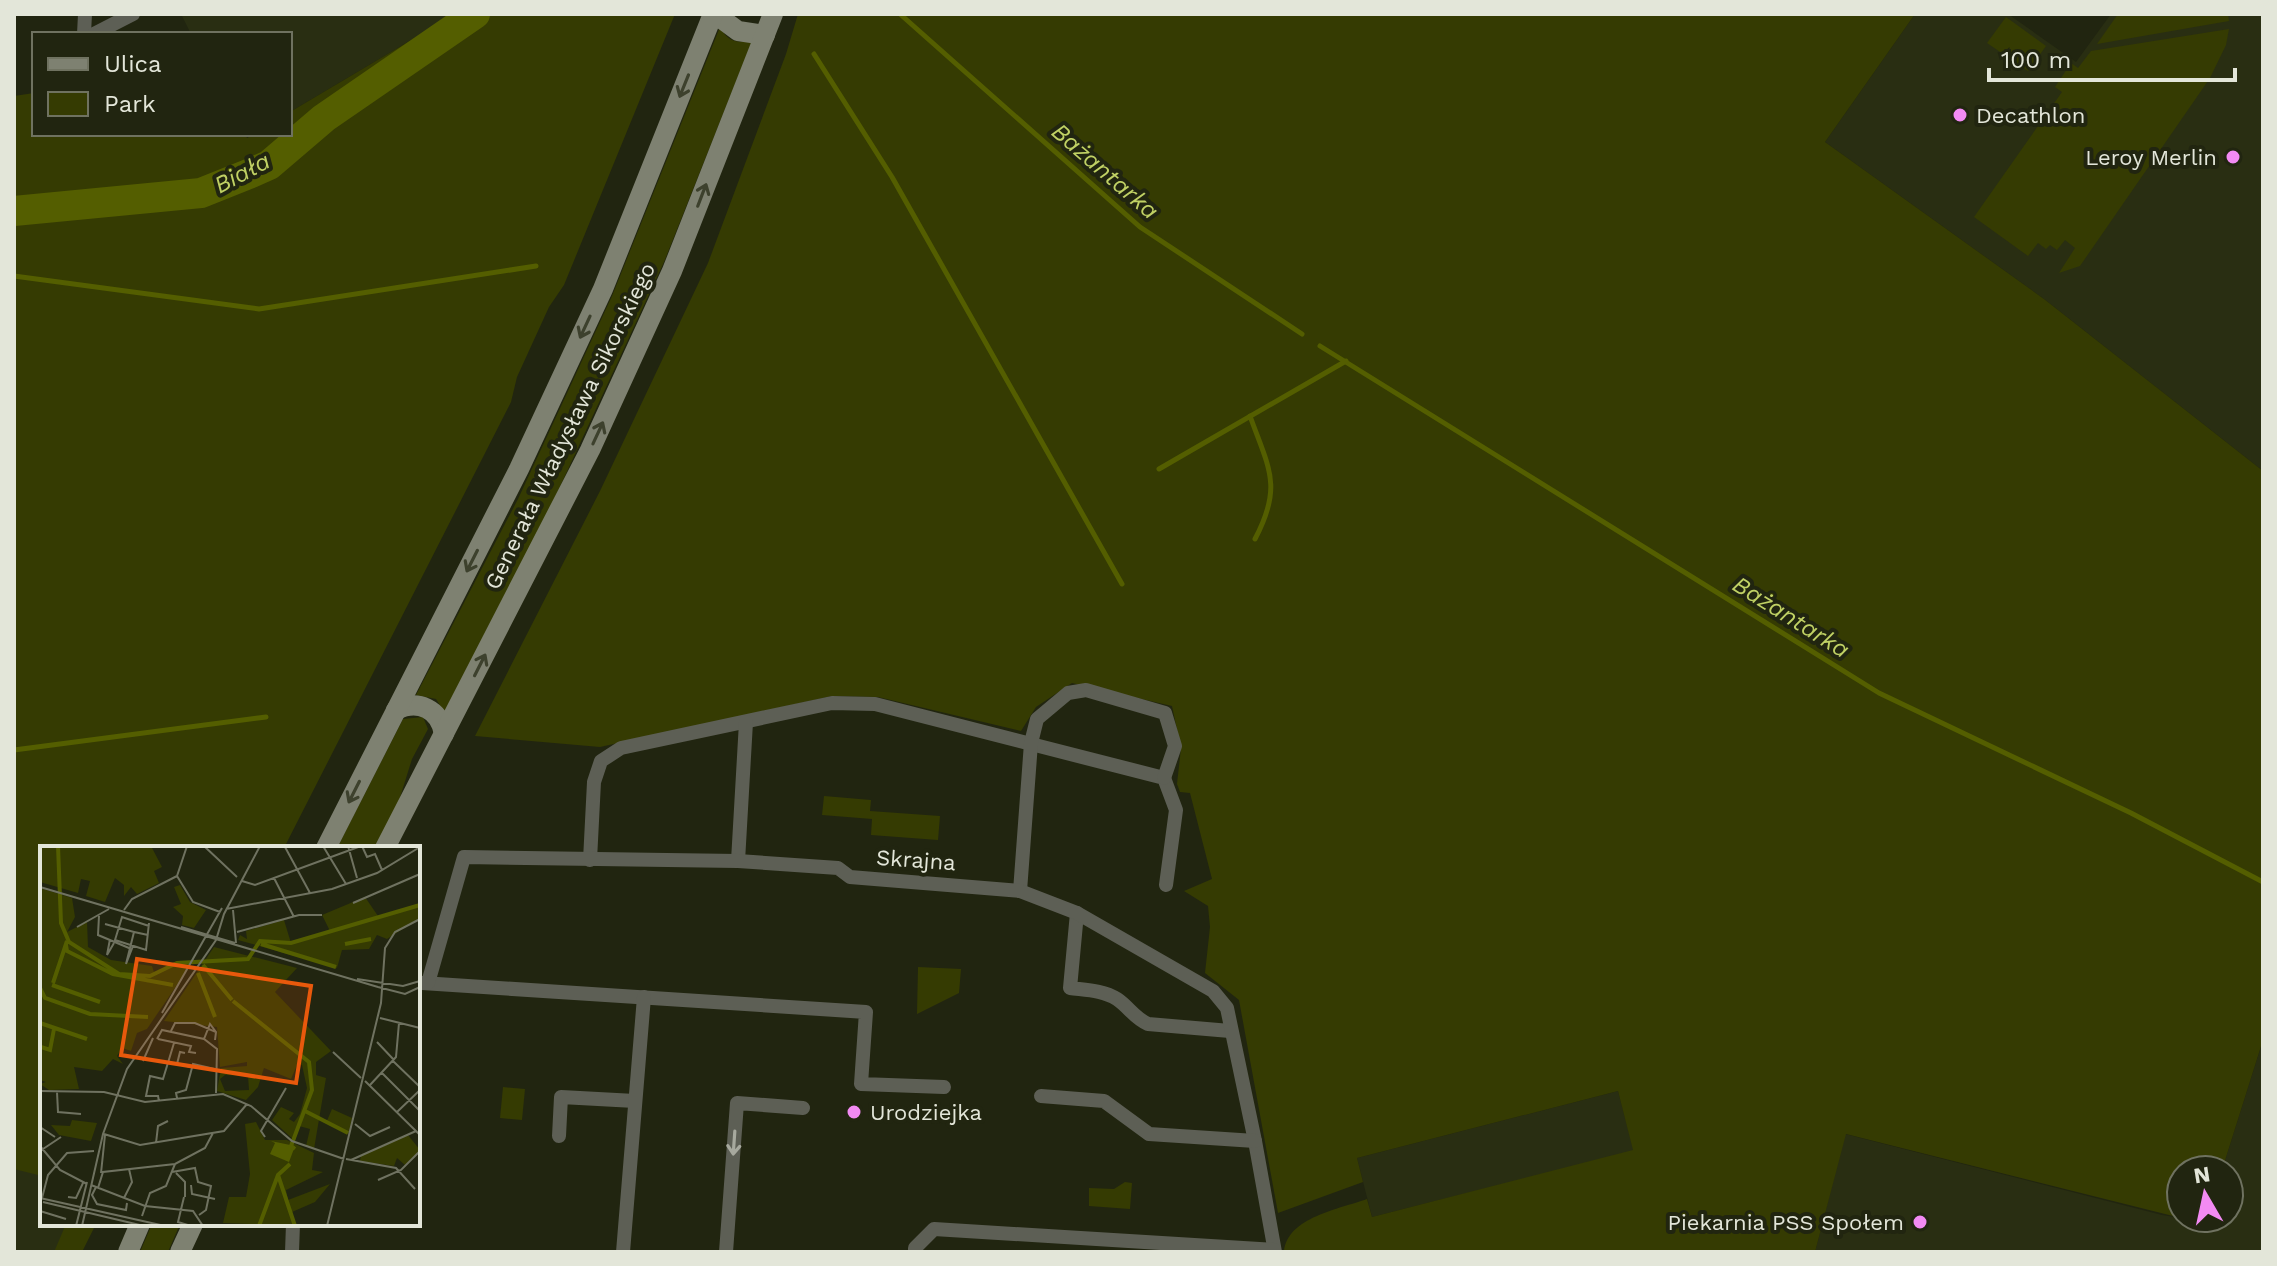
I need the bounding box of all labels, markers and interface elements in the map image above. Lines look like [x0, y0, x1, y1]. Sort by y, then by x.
legend [32, 32, 292, 136]
scale bar [1989, 32, 2235, 82]
text: 100 m [2001, 46, 2071, 74]
text: Ulica [104, 50, 162, 78]
one-way arrow [676, 73, 690, 98]
text: Park [104, 90, 156, 118]
place label: Decathlon [1976, 103, 2085, 128]
marker: Decathlon [1951, 106, 1969, 124]
water label: Bażantarka [1046, 117, 1164, 225]
place label: Leroy Merlin [2085, 145, 2217, 170]
water label: Biała [209, 147, 275, 199]
marker: Leroy Merlin [2224, 148, 2242, 166]
one-way arrow [696, 183, 710, 208]
street label: Generała Władysława Sikorskiego [480, 259, 660, 593]
one-way arrow [577, 314, 592, 339]
one-way arrow [591, 422, 606, 446]
one-way arrow [464, 548, 480, 572]
water label: Bażantarka [1728, 570, 1855, 664]
one-way arrow [472, 653, 488, 677]
one-way arrow [346, 780, 361, 804]
street label: Skrajna [875, 845, 957, 875]
inset map [40, 846, 420, 1226]
place label: Urodziejka [870, 1100, 982, 1125]
marker: Urodziejka [845, 1103, 863, 1121]
one-way arrow [726, 1129, 741, 1156]
north arrow [2165, 1154, 2245, 1234]
text: N [2192, 1161, 2212, 1188]
place label: Piekarnia PSS Społem [1667, 1210, 1904, 1235]
marker: Piekarnia PSS Społem [1911, 1213, 1929, 1231]

